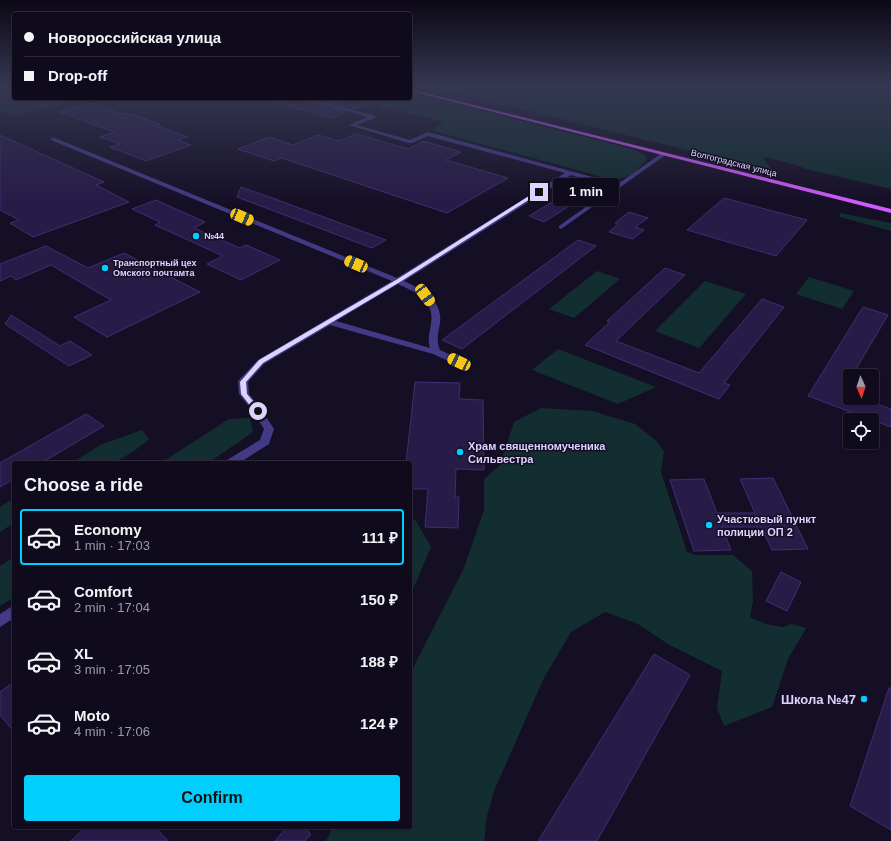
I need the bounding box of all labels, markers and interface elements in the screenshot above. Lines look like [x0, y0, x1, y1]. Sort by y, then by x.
text: Новороссийская улица [48, 29, 221, 46]
text: Drop-off [48, 67, 107, 84]
street label: Волгоградская улица [690, 147, 778, 179]
callout: 1 min [553, 178, 619, 206]
route end [530, 183, 548, 201]
text: 1 min [569, 184, 603, 199]
car [229, 207, 255, 227]
marker: №44 [191, 231, 201, 241]
place label: №44 [204, 231, 224, 241]
car [343, 254, 369, 274]
place label: Транспортный цех Омского почтамта [113, 258, 196, 278]
marker: Транспортный цех Омского почтамта [100, 263, 110, 273]
car [413, 282, 437, 308]
car [446, 351, 472, 373]
north arrow [843, 369, 879, 405]
map controls [843, 369, 879, 449]
route start [249, 402, 267, 420]
button: locate [843, 413, 879, 449]
place label: Храм священномученика Сильвестра [468, 440, 606, 465]
marker: Храм священномученика Сильвестра [455, 447, 465, 457]
text: Choose a ride [24, 475, 143, 495]
place label: Участковый пункт полиции ОП 2 [717, 513, 817, 538]
icon: car [26, 519, 62, 555]
marker: Участковый пункт полиции ОП 2 [704, 520, 714, 530]
text: Economy [74, 521, 142, 538]
text: 111 ₽ [362, 529, 398, 546]
text: 1 min · 17:03 [74, 538, 150, 553]
icon: car [26, 581, 62, 617]
text: Comfort [74, 583, 132, 600]
text: 150 ₽ [360, 591, 398, 608]
text: 2 min · 17:04 [74, 600, 150, 615]
icon: car [26, 643, 62, 679]
text: XL [74, 645, 93, 662]
text: 188 ₽ [360, 653, 398, 670]
text: 3 min · 17:05 [74, 662, 150, 677]
place label: Школа №47 [781, 692, 856, 707]
marker: Школа №47 [859, 694, 869, 704]
icon: car [26, 705, 62, 741]
text: Moto [74, 707, 110, 724]
text: 124 ₽ [360, 715, 398, 732]
text: 4 min · 17:06 [74, 724, 150, 739]
button: Confirm [24, 775, 400, 821]

